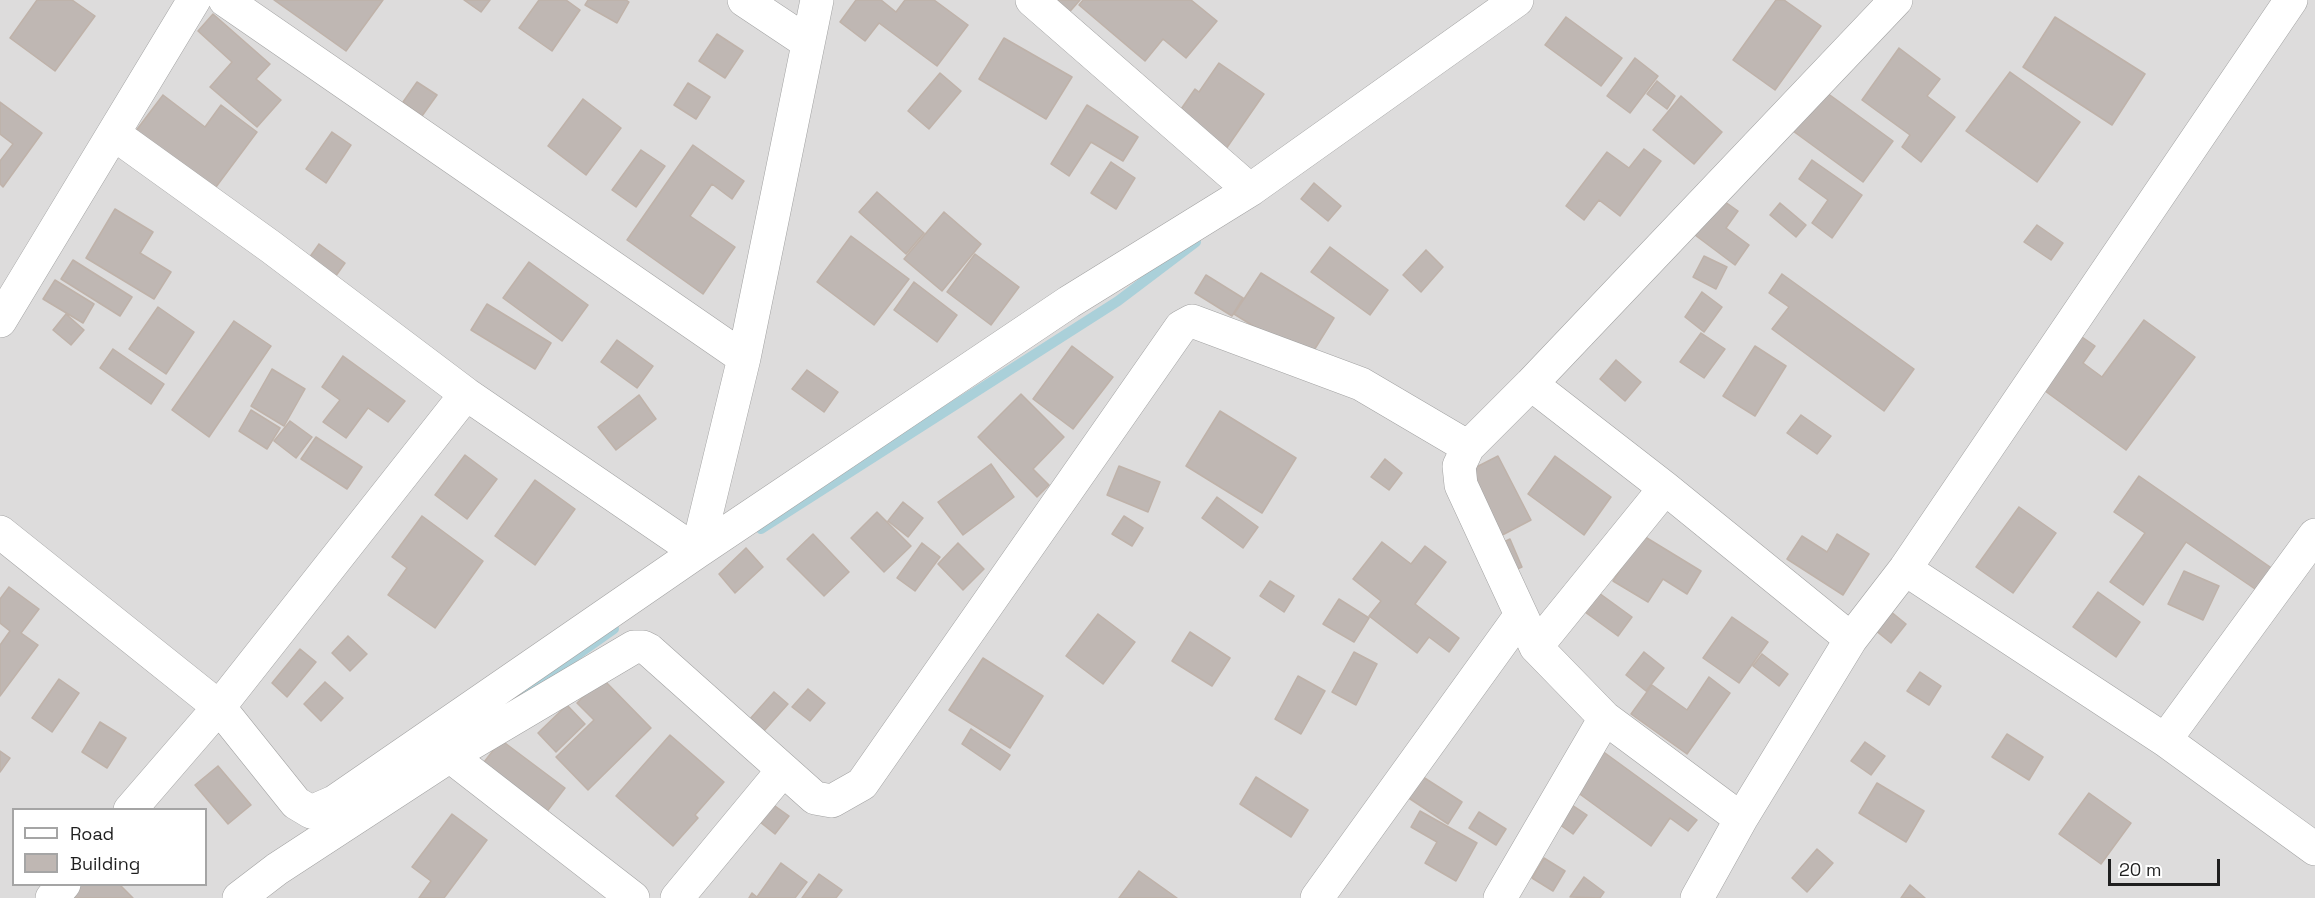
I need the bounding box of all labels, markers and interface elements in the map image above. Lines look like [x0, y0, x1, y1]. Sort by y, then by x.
legend [12, 808, 207, 886]
text: Road [70, 822, 114, 845]
scale bar [2111, 847, 2224, 885]
text: Building [70, 852, 140, 875]
text: 20 m [2119, 858, 2162, 881]

